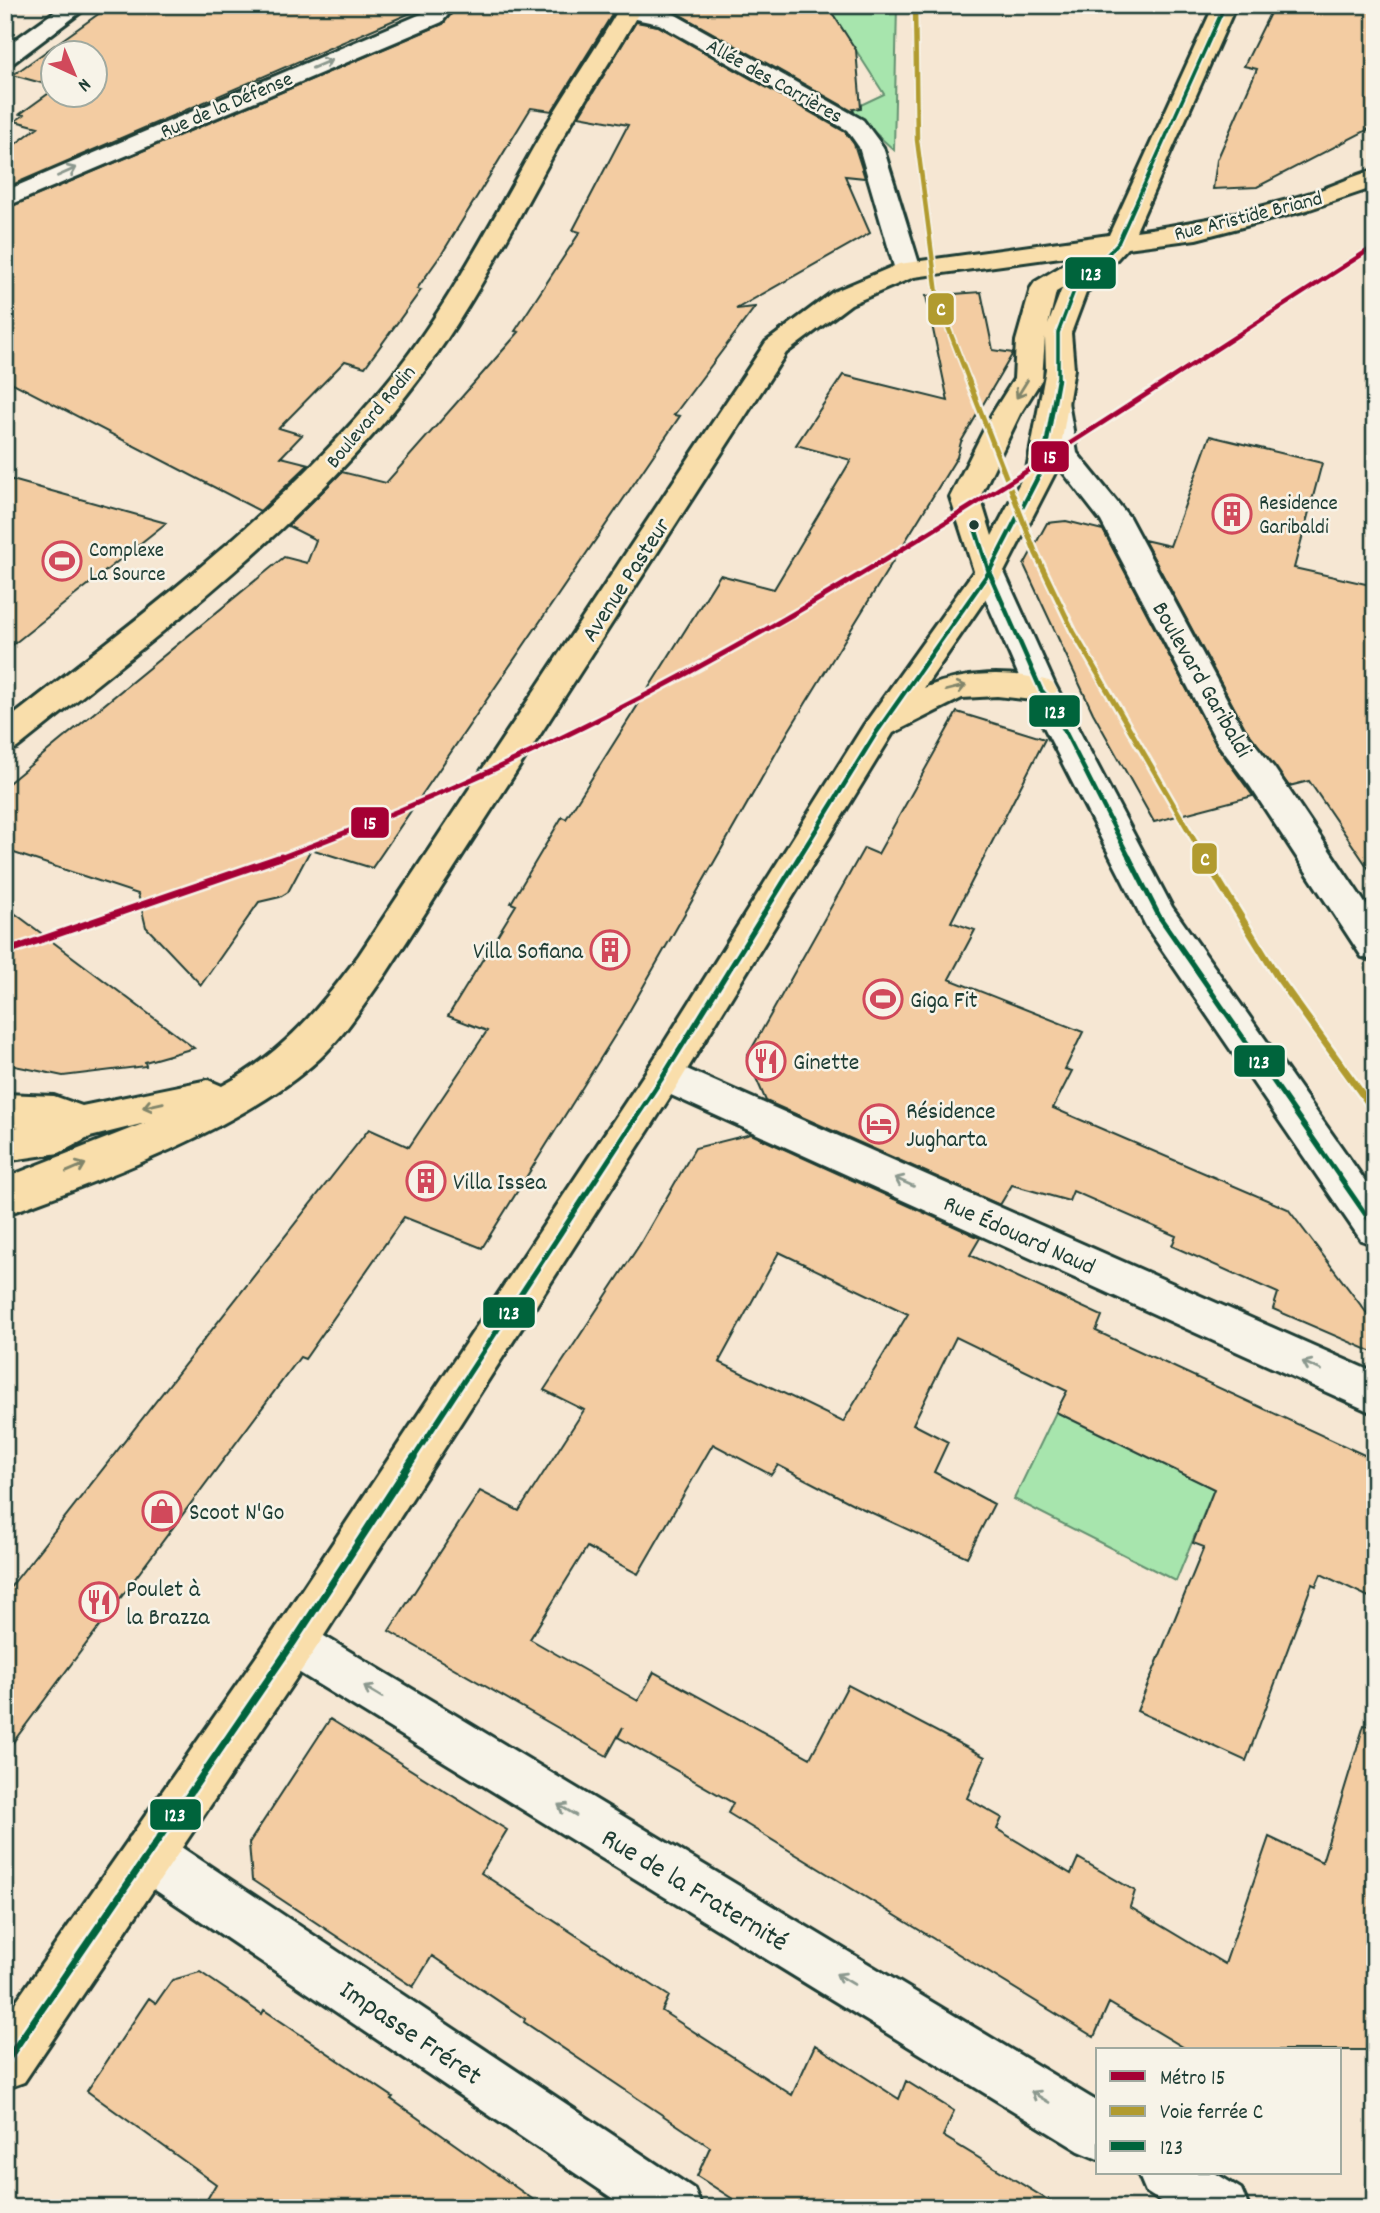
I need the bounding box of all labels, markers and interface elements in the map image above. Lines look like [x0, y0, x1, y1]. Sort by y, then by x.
street label: Allée des Carrières [700, 33, 847, 133]
north arrow [38, 38, 108, 108]
one-way arrow [311, 57, 332, 70]
street label: Rue de la Défense [156, 65, 298, 148]
text: N [71, 71, 96, 97]
one-way arrow [56, 165, 78, 178]
street label: Rue Aristide Briand [1171, 185, 1326, 251]
line badge: 123 [1064, 256, 1117, 290]
text: 123 [1081, 263, 1101, 290]
line badge: C [927, 292, 955, 326]
text: C [936, 298, 946, 325]
street label: Boulevard Rodin [320, 360, 424, 476]
one-way arrow [1014, 378, 1028, 398]
line badge: 15 [1030, 440, 1070, 473]
text: 15 [1044, 446, 1057, 473]
place label: Residence Garibaldi [1259, 490, 1338, 544]
building icon: Residence Garibaldi [1211, 493, 1253, 535]
street label: Avenue Pasteur [575, 512, 681, 649]
unlabelled marker [967, 518, 981, 532]
place label: Complexe La Source [89, 537, 165, 591]
sports icon: Complexe La Source [41, 540, 83, 582]
street label: Boulevard Garibaldi [1142, 596, 1259, 765]
one-way arrow [944, 681, 967, 695]
line badge: 123 [1028, 694, 1081, 728]
text: 123 [1045, 701, 1065, 728]
line badge: 15 [350, 806, 390, 839]
text: 15 [364, 812, 377, 839]
line badge: C [1191, 842, 1218, 875]
text: C [1200, 848, 1210, 875]
building icon: Villa Sofiana [589, 929, 631, 971]
place label: Villa Sofiana [473, 936, 584, 970]
sports icon: Giga Fit [862, 978, 904, 1020]
place label: Giga Fit [910, 985, 978, 1019]
restaurant icon: Ginette [745, 1040, 787, 1082]
line badge: 123 [1233, 1044, 1286, 1078]
place label: Ginette [793, 1047, 859, 1081]
text: 123 [1249, 1051, 1269, 1078]
place label: Résidence Jugharta [906, 1096, 996, 1158]
one-way arrow [143, 1100, 165, 1113]
hotel icon: Résidence Jugharta [858, 1103, 900, 1145]
building icon: Villa Issea [405, 1160, 447, 1202]
one-way arrow [64, 1161, 86, 1174]
place label: Villa Issea [453, 1167, 547, 1201]
one-way arrow [894, 1175, 915, 1188]
street label: Rue Édouard Naud [937, 1188, 1100, 1285]
line badge: 123 [482, 1296, 536, 1329]
text: 123 [499, 1302, 519, 1329]
one-way arrow [1302, 1359, 1324, 1372]
shop icon: Scoot N'Go [141, 1490, 183, 1532]
place label: Scoot N'Go [189, 1497, 284, 1531]
place label: Poulet à la Brazza [126, 1574, 210, 1636]
restaurant icon: Poulet à la Brazza [78, 1581, 120, 1623]
one-way arrow [363, 1684, 383, 1698]
line badge: 123 [149, 1798, 202, 1831]
one-way arrow [558, 1803, 578, 1817]
text: 123 [165, 1804, 185, 1831]
street label: Rue de la Fraternité [592, 1821, 795, 1964]
one-way arrow [836, 1971, 856, 1985]
street label: Impasse Fréret [330, 1973, 488, 2098]
legend [1096, 2048, 1342, 2174]
text: Métro 15 [1160, 2065, 1225, 2095]
one-way arrow [1030, 2090, 1050, 2104]
text: Voie ferrée C [1160, 2099, 1263, 2129]
text: 123 [1160, 2135, 1183, 2165]

